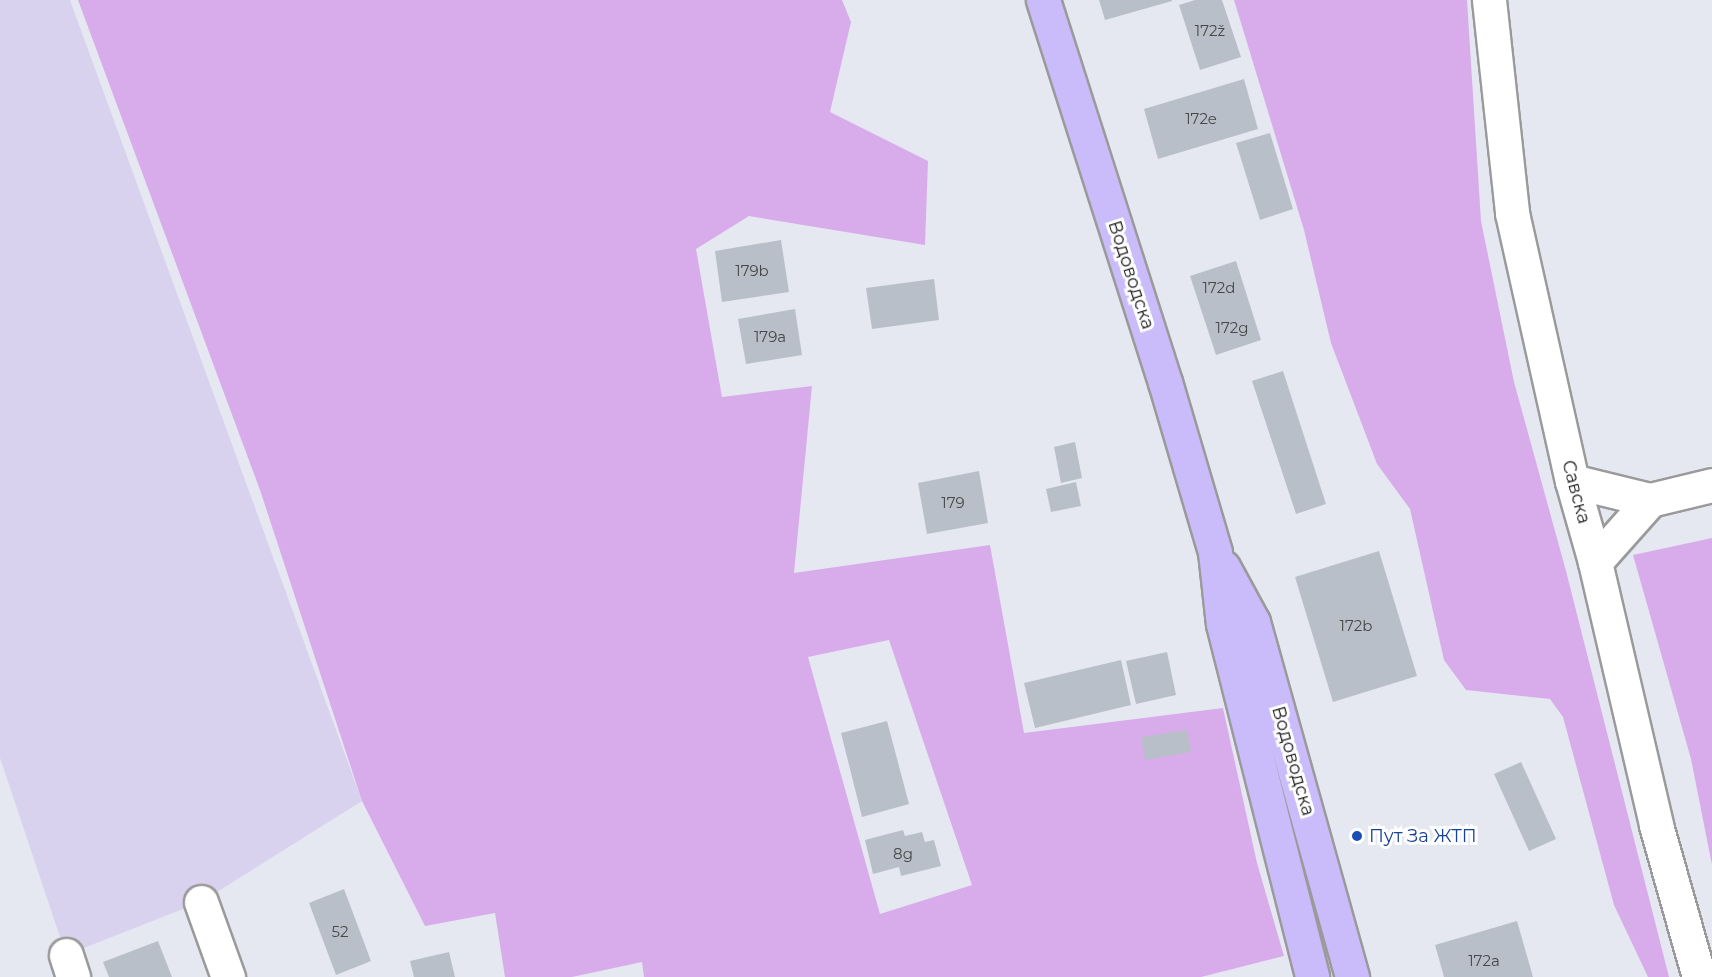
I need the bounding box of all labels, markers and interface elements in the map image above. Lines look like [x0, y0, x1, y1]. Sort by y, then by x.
house number: 172ž [1195, 22, 1225, 40]
house number: 172e [1185, 110, 1217, 128]
street label: Водоводска [1103, 218, 1159, 332]
house number: 179b [735, 262, 769, 280]
house number: 172d [1203, 279, 1235, 297]
house number: 172g [1216, 319, 1248, 337]
house number: 179a [754, 328, 786, 346]
street label: Савска [1557, 458, 1595, 526]
house number: 179 [941, 494, 965, 512]
house number: 172b [1340, 617, 1372, 635]
street label: Водоводска [1267, 704, 1319, 818]
place label: Пут За ЖТП [1369, 825, 1477, 847]
marker: Пут За ЖТП [1350, 829, 1364, 843]
house number: 8g [893, 845, 913, 863]
house number: 52 [332, 923, 348, 941]
house number: 172a [1468, 952, 1500, 970]

